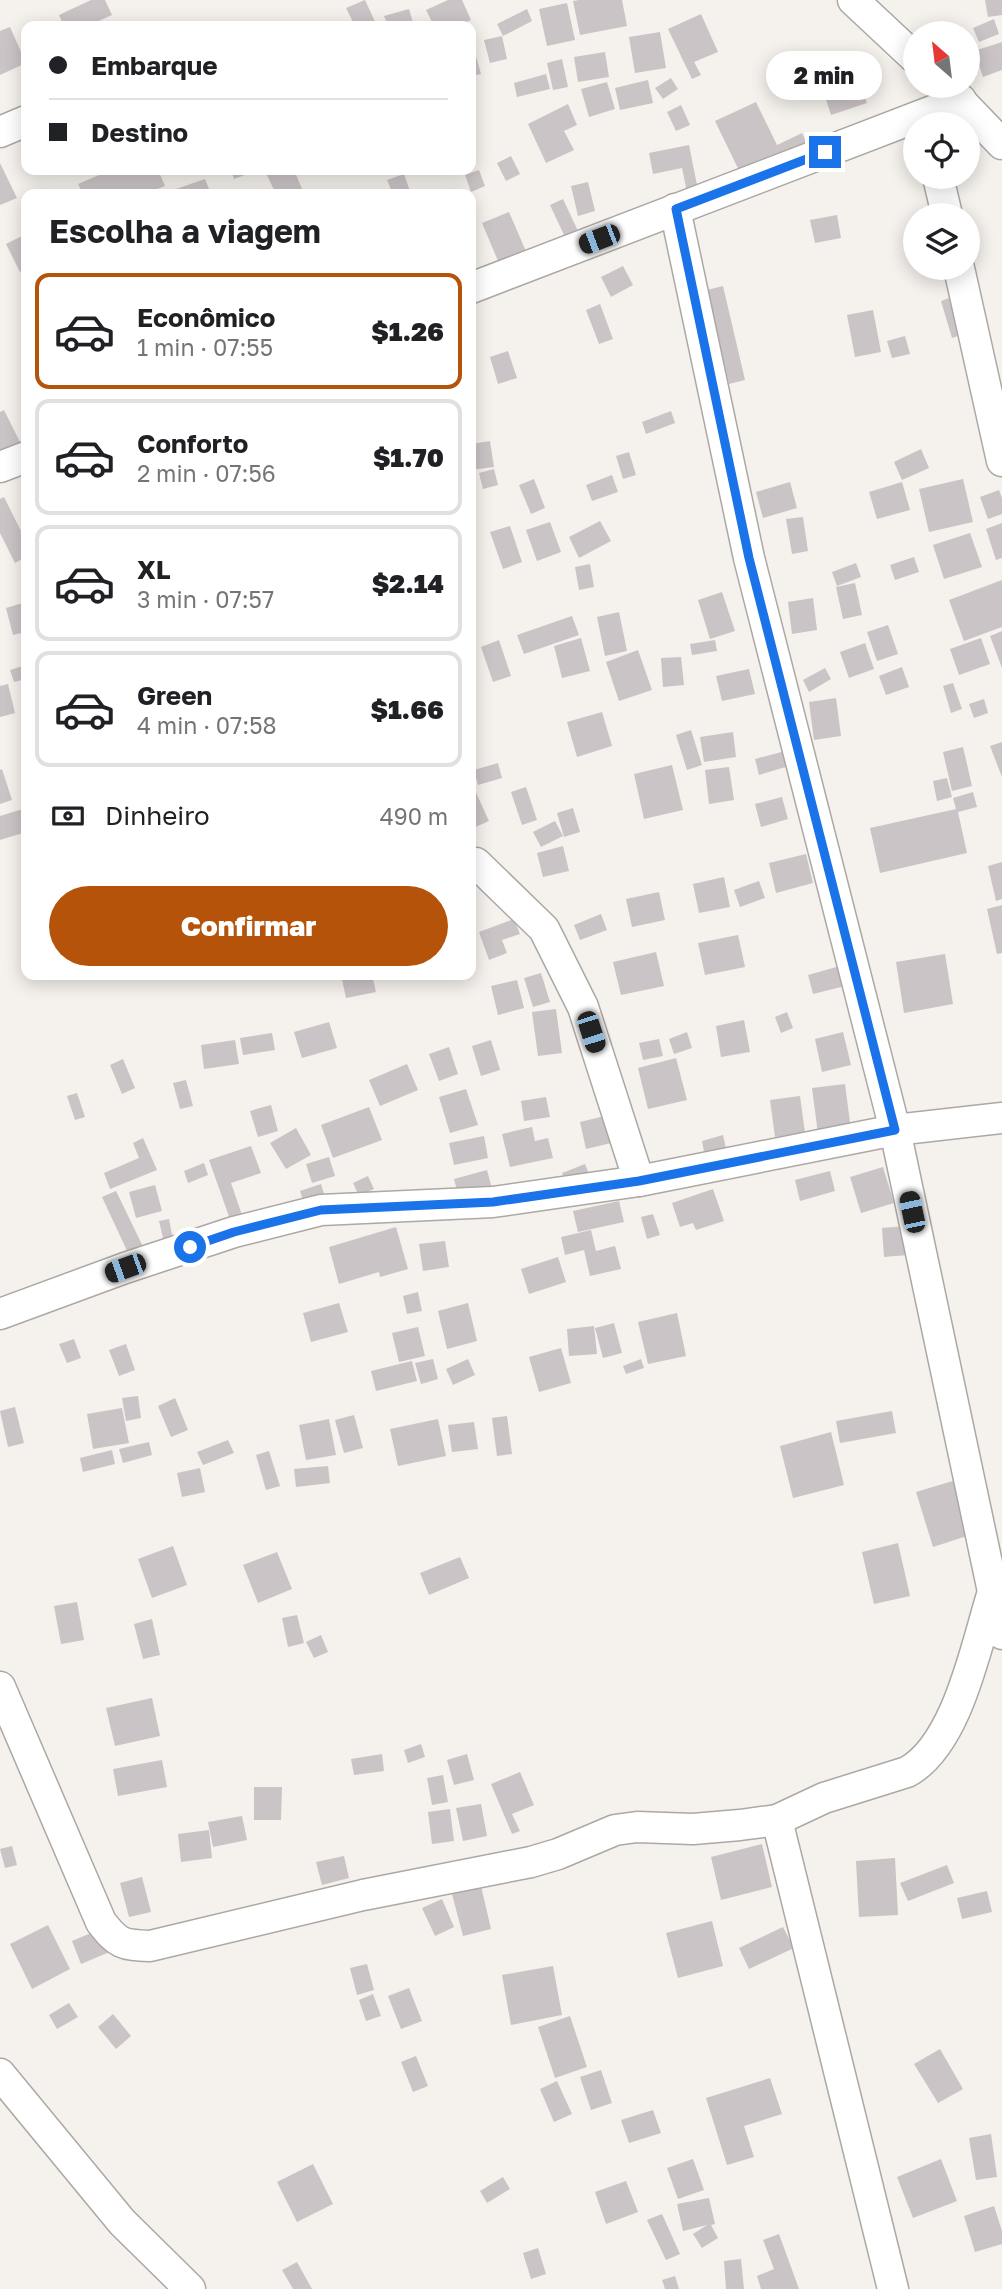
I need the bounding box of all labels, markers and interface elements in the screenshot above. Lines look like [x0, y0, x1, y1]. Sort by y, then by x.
north arrow [903, 21, 980, 98]
map controls [903, 21, 980, 280]
text: Embarque [91, 50, 218, 81]
callout: 2 min [767, 51, 883, 100]
text: 2 min [794, 61, 854, 89]
button: locate [903, 112, 980, 189]
text: Destino [91, 117, 188, 148]
route end [809, 136, 841, 168]
button: layers [903, 203, 980, 280]
text: Escolha a viagem [49, 212, 321, 250]
car [576, 222, 623, 256]
icon: car [53, 300, 116, 363]
text: Econômico [137, 302, 275, 333]
text: $1.26 [371, 316, 444, 347]
text: 1 min · 07:55 [137, 333, 273, 361]
icon: car [53, 426, 116, 489]
text: Conforto [137, 428, 248, 459]
text: $1.70 [373, 442, 444, 473]
text: 2 min · 07:56 [137, 459, 276, 487]
icon: car [53, 552, 116, 615]
text: XL [137, 554, 171, 585]
text: $2.14 [372, 568, 444, 599]
text: 3 min · 07:57 [137, 585, 274, 613]
icon: car [53, 678, 116, 741]
text: Green [137, 680, 212, 711]
text: $1.66 [370, 694, 444, 725]
text: 4 min · 07:58 [137, 711, 277, 739]
icon: cash [49, 797, 87, 835]
text: Dinheiro [105, 800, 210, 831]
text: 490 m [380, 802, 448, 830]
button: Confirmar [49, 886, 448, 966]
car [575, 1009, 608, 1055]
car [898, 1189, 927, 1235]
route start [174, 1231, 206, 1263]
car [102, 1251, 149, 1285]

